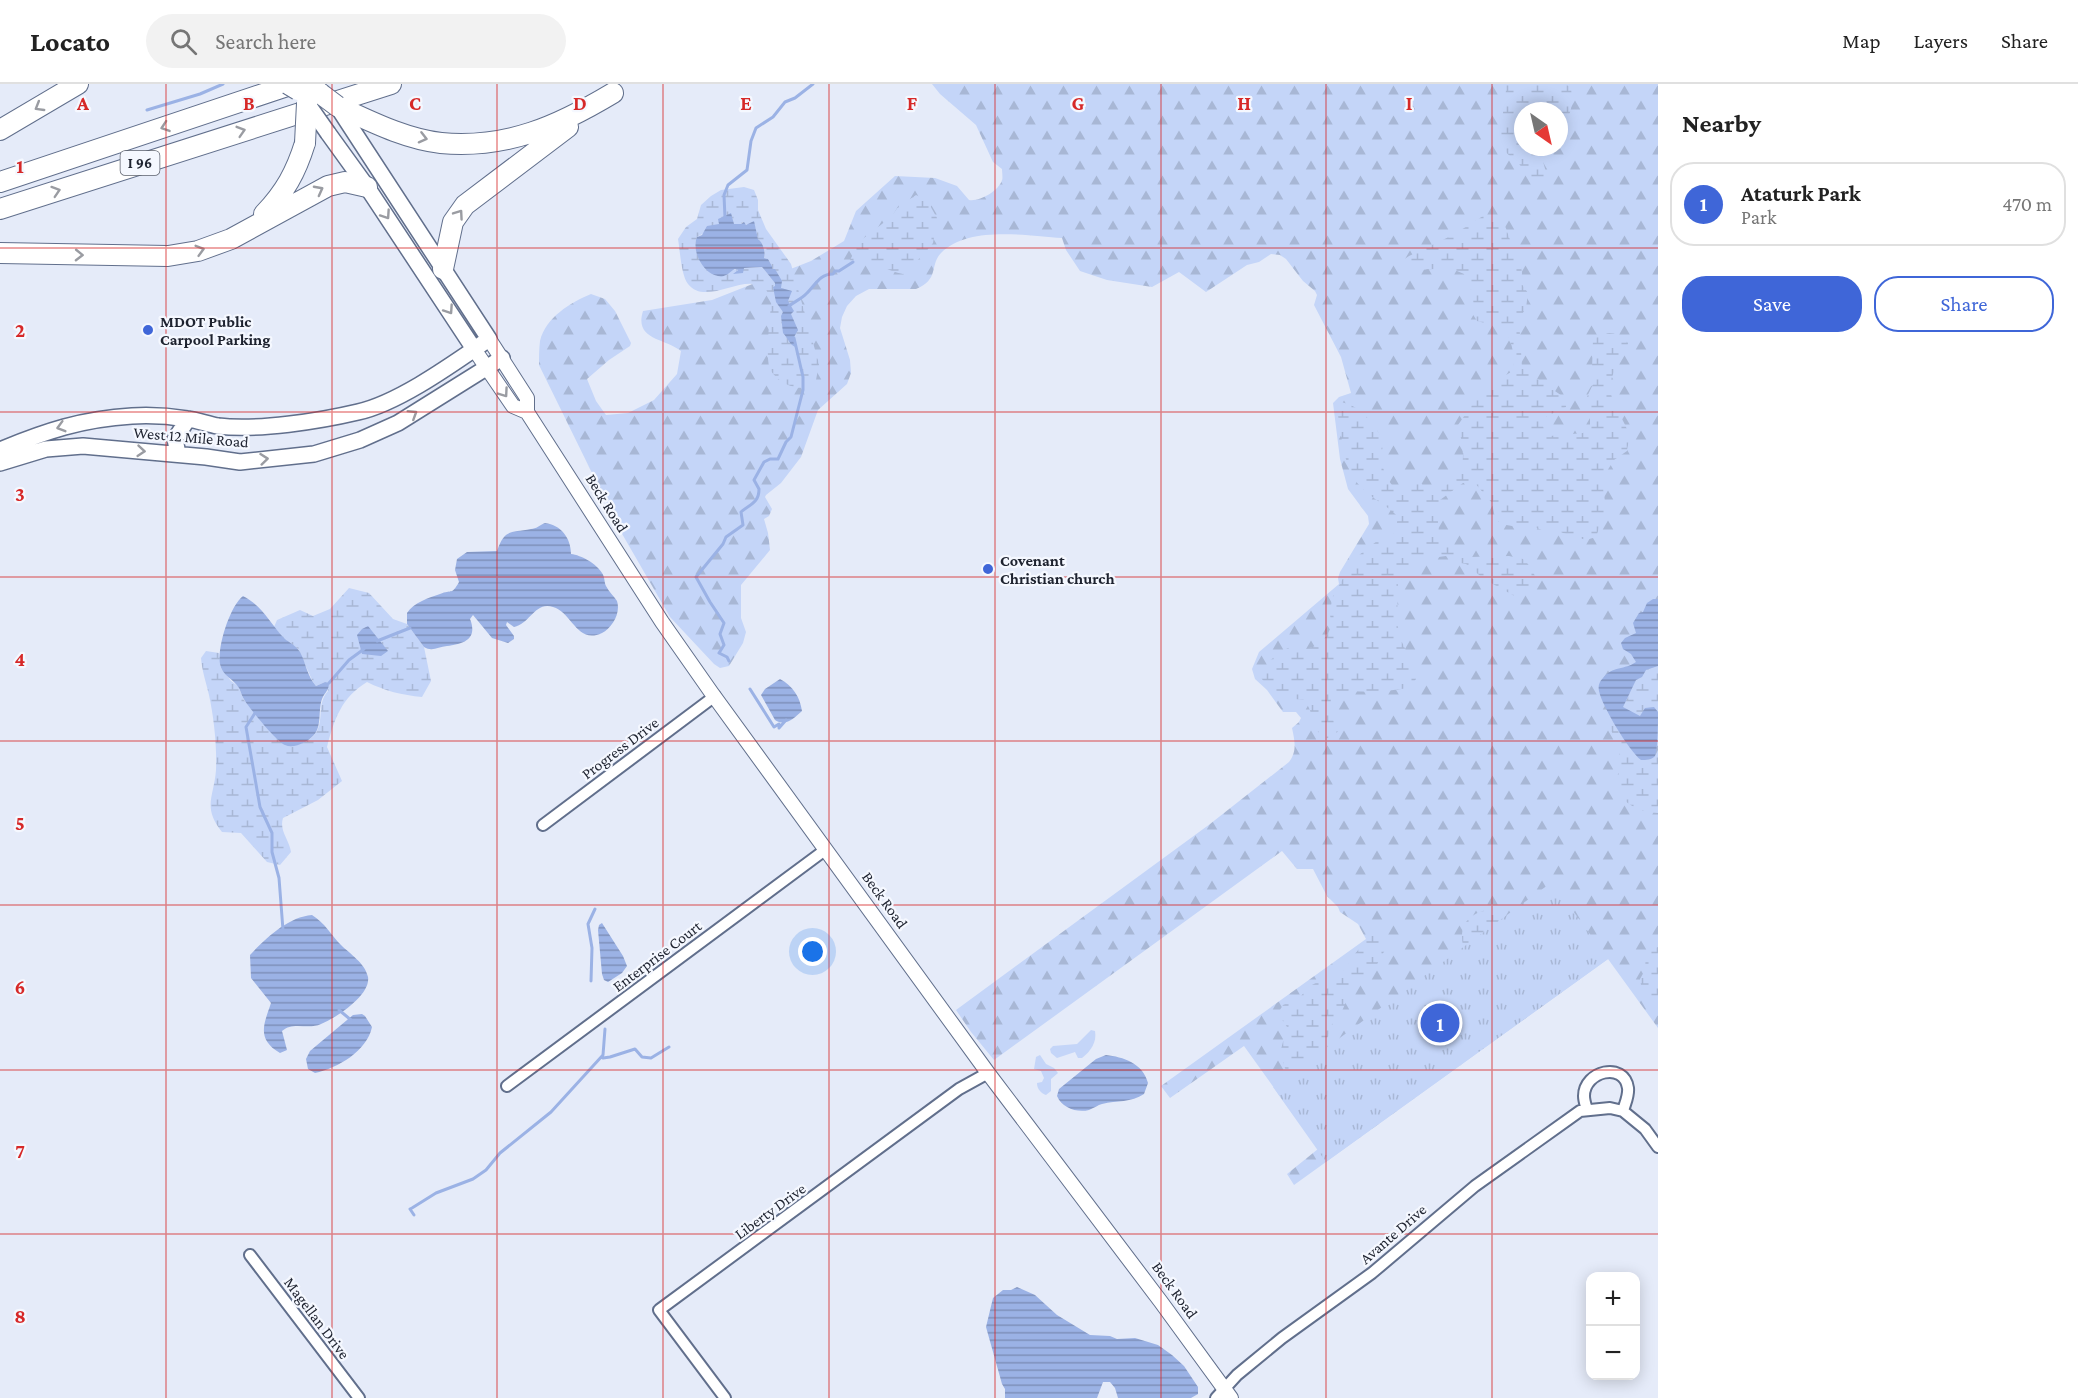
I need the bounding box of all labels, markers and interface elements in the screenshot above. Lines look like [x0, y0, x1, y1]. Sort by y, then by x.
search box [146, 14, 566, 68]
icon: search [167, 25, 200, 58]
text: Locato [30, 26, 110, 57]
text: Search here [215, 29, 316, 54]
text: Map [1842, 29, 1881, 53]
text: Layers [1914, 29, 1968, 53]
text: Share [2001, 29, 2048, 53]
text: A [76, 92, 90, 114]
text: B [243, 92, 255, 114]
text: C [409, 92, 421, 114]
text: D [573, 92, 587, 114]
text: E [740, 92, 752, 114]
text: F [907, 92, 918, 114]
text: G [1072, 92, 1085, 114]
text: H [1237, 92, 1251, 114]
text: I [1406, 92, 1413, 114]
one-way arrow [35, 100, 45, 111]
north arrow [1514, 102, 1568, 156]
text: Nearby [1682, 109, 1761, 138]
one-way arrow [160, 120, 171, 132]
one-way arrow [235, 126, 246, 139]
one-way arrow [418, 131, 428, 144]
road number: I 96 [120, 151, 160, 175]
text: 1 [16, 155, 24, 177]
text: Ataturk Park [1741, 181, 1861, 206]
one-way arrow [50, 185, 61, 198]
one-way arrow [313, 186, 324, 198]
text: 1 [1700, 193, 1707, 215]
text: 470 m [2002, 193, 2052, 215]
text: Park [1741, 206, 1777, 228]
one-way arrow [379, 208, 390, 219]
one-way arrow [452, 209, 463, 220]
one-way arrow [195, 244, 205, 257]
one-way arrow [75, 248, 84, 261]
button: Save [1682, 276, 1862, 332]
button: Share [1874, 276, 2054, 332]
one-way arrow [442, 303, 453, 314]
place label: MDOT Public Carpool Parking [160, 313, 270, 348]
text: 2 [15, 319, 25, 341]
marker: MDOT Public Carpool Parking [141, 323, 155, 337]
one-way arrow [497, 386, 508, 397]
one-way arrow [407, 409, 417, 421]
one-way arrow [56, 420, 66, 432]
street label: West 12 Mile Road [133, 423, 250, 451]
one-way arrow [137, 444, 146, 457]
one-way arrow [259, 454, 269, 466]
street label: Beck Road [582, 471, 632, 536]
text: 3 [15, 483, 25, 505]
place label: Covenant Christian church [1000, 552, 1115, 587]
marker: Covenant Christian church [981, 562, 995, 576]
text: 4 [15, 648, 26, 670]
street label: Progress Drive [578, 714, 662, 783]
text: 5 [15, 812, 25, 834]
street label: Beck Road [859, 869, 911, 932]
street label: Enterprise Court [609, 917, 706, 996]
your location [798, 937, 827, 966]
text: 6 [15, 976, 25, 998]
pin: 1 [1420, 1000, 1460, 1046]
text: 7 [15, 1140, 25, 1162]
street label: Liberty Drive [731, 1180, 809, 1243]
street label: Avante Drive [1356, 1201, 1430, 1267]
street label: Beck Road [1149, 1259, 1201, 1322]
map controls [1586, 1272, 1640, 1380]
button: + [1586, 1272, 1640, 1326]
street label: Magellan Drive [280, 1274, 353, 1363]
text: 8 [14, 1305, 26, 1327]
button: − [1586, 1326, 1640, 1380]

